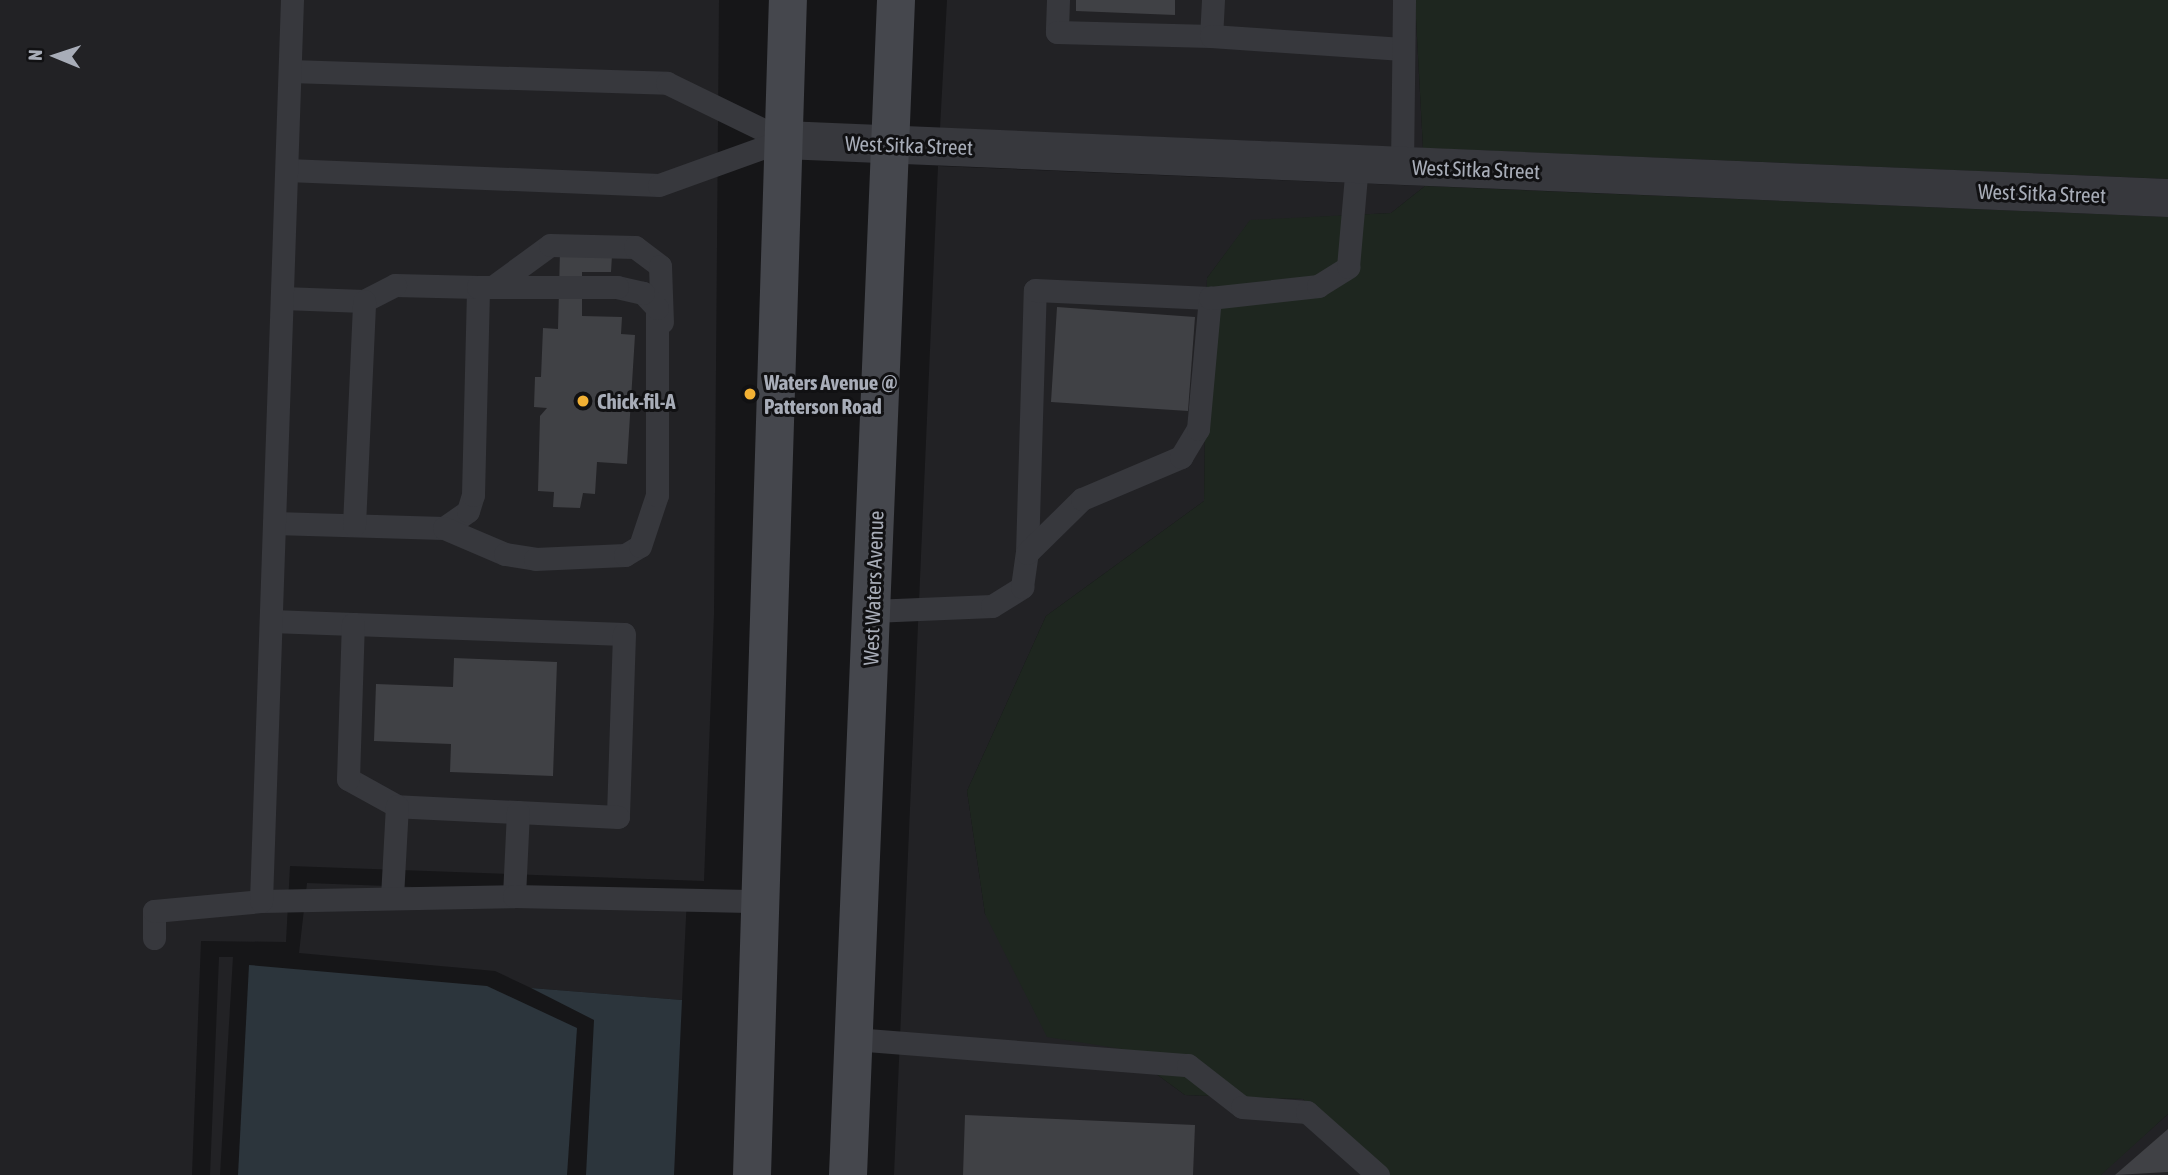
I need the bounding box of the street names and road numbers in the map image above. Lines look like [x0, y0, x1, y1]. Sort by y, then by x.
street label: West Sitka Street [845, 130, 973, 160]
street label: West Sitka Street [1412, 154, 1540, 184]
street label: West Sitka Street [1978, 178, 2106, 208]
street label: West Waters Avenue [858, 510, 888, 666]

